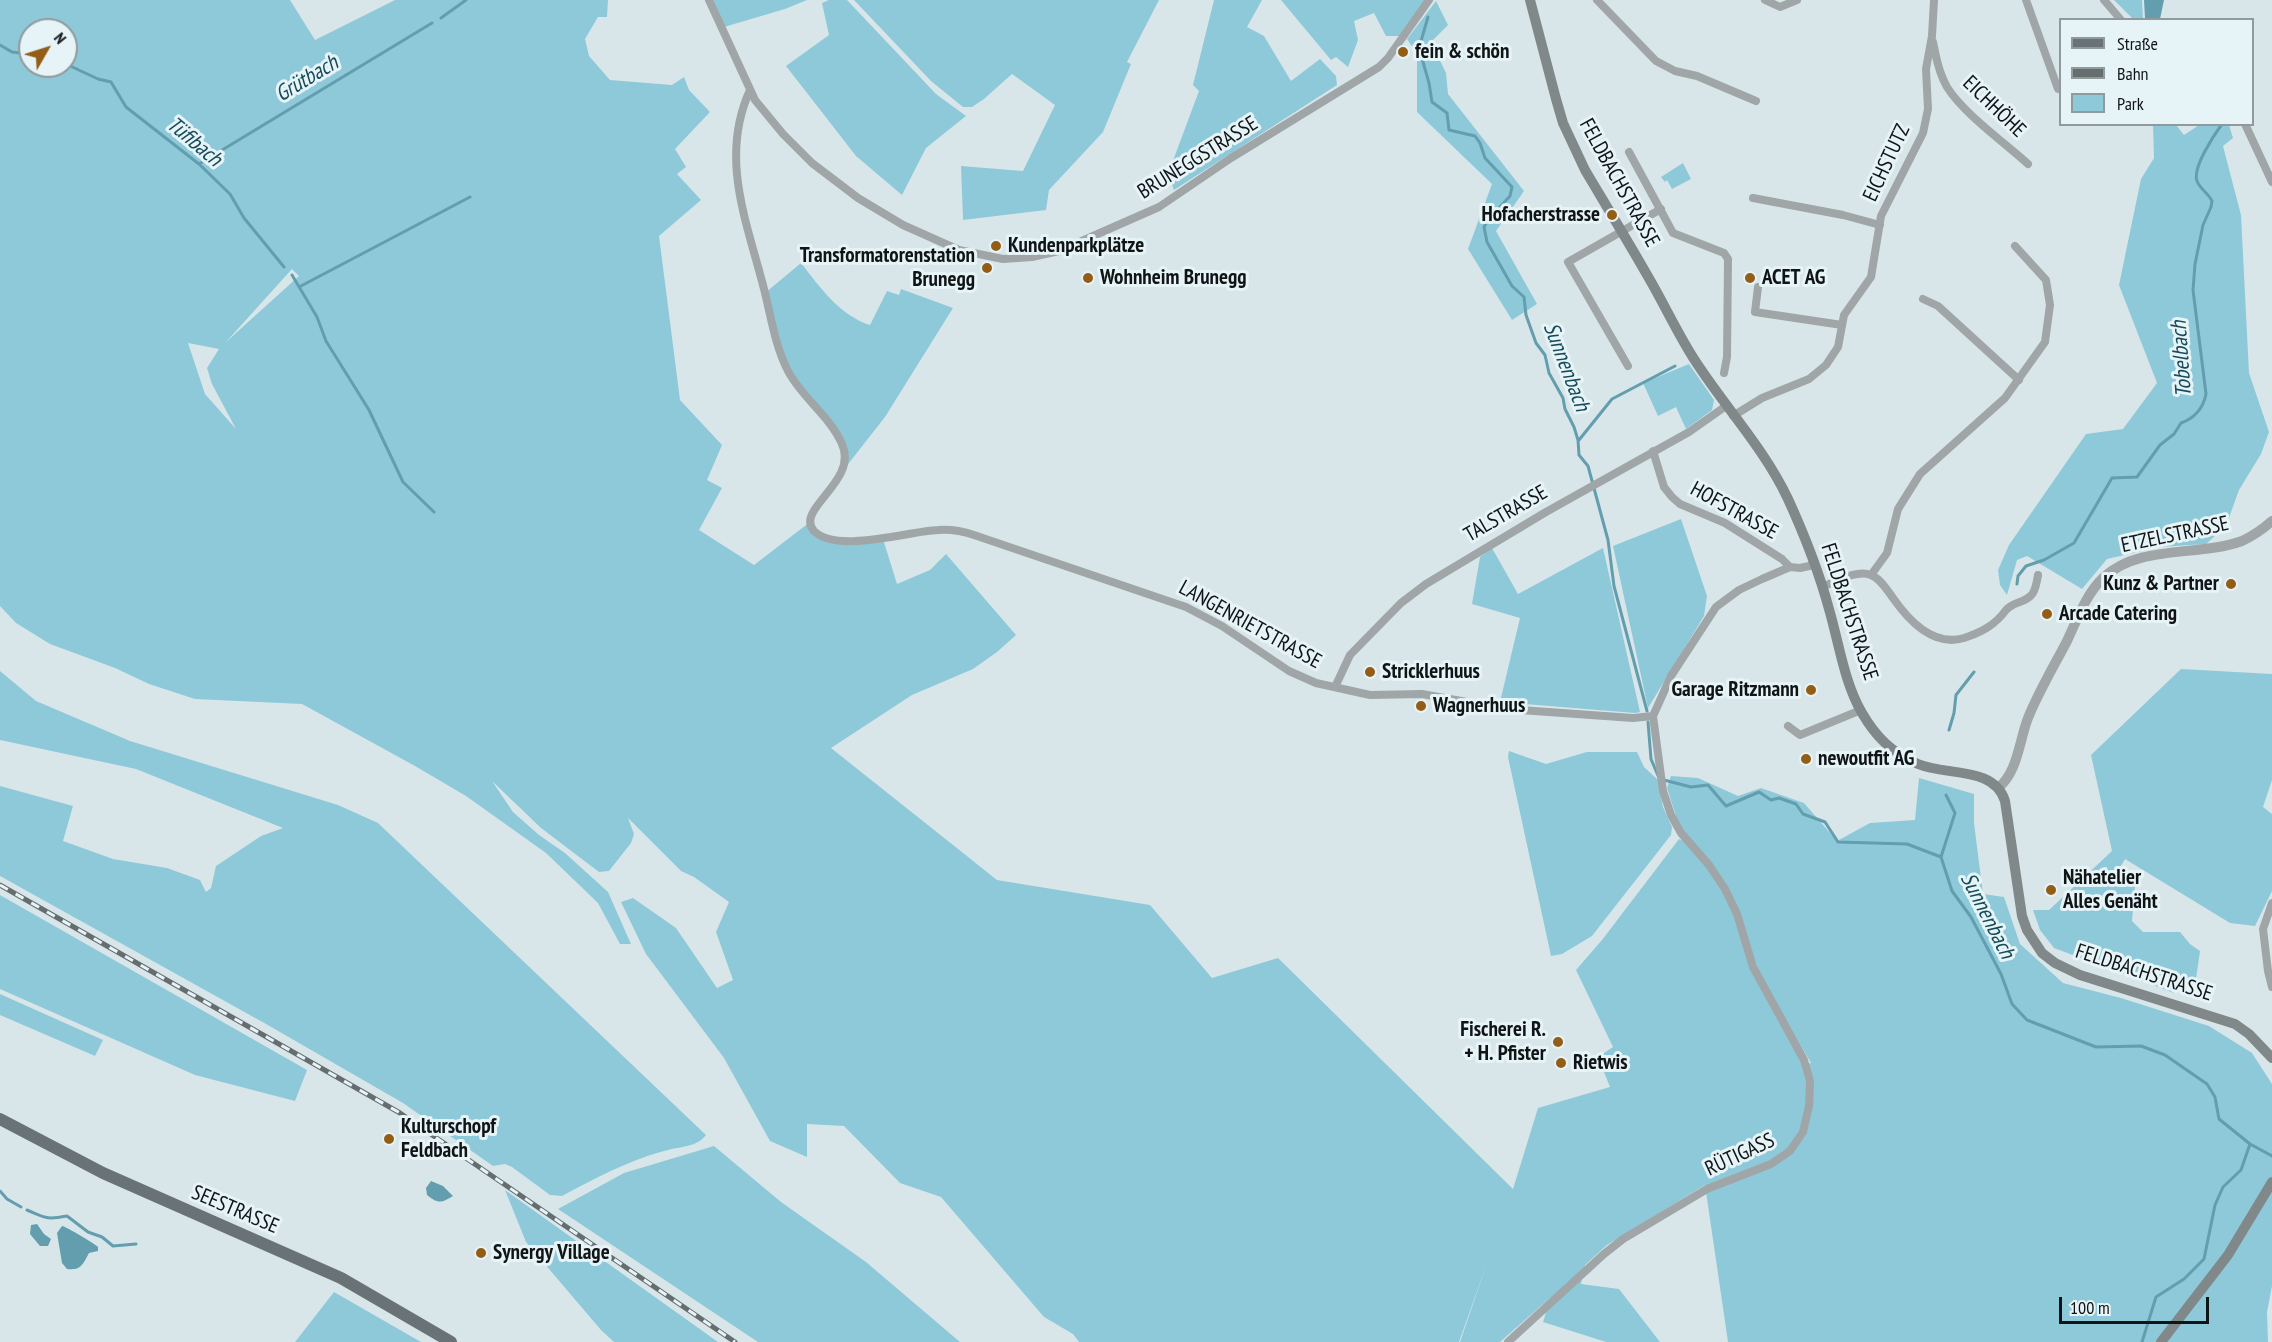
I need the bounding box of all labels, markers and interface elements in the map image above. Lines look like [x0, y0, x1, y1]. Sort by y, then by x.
north arrow [18, 18, 78, 78]
legend [2059, 18, 2254, 126]
text: N [50, 28, 71, 48]
text: Straße [2117, 32, 2158, 55]
place label: fein & schön [1415, 39, 1509, 65]
marker: fein & schön [1396, 45, 1410, 59]
water label: Grütbach [271, 50, 343, 108]
text: Bahn [2117, 62, 2149, 85]
street label: EICHHÖHE [1957, 71, 2031, 143]
text: Park [2117, 92, 2144, 115]
water label: Tüfibach [161, 111, 227, 173]
street label: BRUNEGGSTRASSE [1133, 111, 1263, 205]
street label: FELDBACHSTRASSE [1573, 115, 1665, 251]
street label: EICHSTUTZ [1858, 120, 1916, 206]
place label: Hofacherstrasse [1481, 202, 1600, 228]
marker: Hofacherstrasse [1605, 208, 1619, 222]
place label: Kundenparkplätze [1008, 233, 1144, 259]
marker: Kundenparkplätze [989, 239, 1003, 253]
place label: Transformatorenstation Brunegg [800, 243, 975, 293]
marker: Transformatorenstation Brunegg [980, 261, 994, 275]
place label: Wohnheim Brunegg [1100, 265, 1247, 291]
place label: ACET AG [1762, 265, 1825, 291]
marker: Wohnheim Brunegg [1081, 271, 1095, 285]
marker: ACET AG [1743, 271, 1757, 285]
water label: Sunnenbach [1537, 319, 1595, 415]
water label: Tobelbach [2166, 320, 2198, 398]
street label: HOFSTRASSE [1686, 477, 1782, 545]
street label: TALSTRASSE [1460, 480, 1552, 548]
street label: ETZELSTRASSE [2119, 511, 2231, 559]
street label: FELDBACHSTRASSE [1815, 540, 1883, 684]
place label: Kunz & Partner [2103, 571, 2219, 597]
street label: LANGENRIETSTRASSE [1174, 575, 1326, 675]
marker: Kunz & Partner [2224, 577, 2238, 591]
place label: Arcade Catering [2059, 601, 2177, 627]
marker: Arcade Catering [2040, 607, 2054, 621]
place label: Stricklerhuus [1382, 659, 1480, 685]
marker: Stricklerhuus [1363, 665, 1377, 679]
place label: Garage Ritzmann [1672, 677, 1799, 703]
marker: Garage Ritzmann [1804, 683, 1818, 697]
place label: Wagnerhuus [1433, 693, 1525, 719]
marker: Wagnerhuus [1414, 699, 1428, 713]
place label: newoutfit AG [1818, 746, 1914, 772]
marker: newoutfit AG [1799, 752, 1813, 766]
place label: Nähatelier Alles Genäht [2063, 865, 2158, 915]
water label: Sunnenbach [1954, 869, 2020, 963]
marker: Nähatelier Alles Genäht [2044, 883, 2058, 897]
street label: FELDBACHSTRASSE [2072, 939, 2216, 1007]
place label: Fischerei R. + H. Pfister [1460, 1017, 1546, 1067]
marker: Fischerei R. + H. Pfister [1551, 1035, 1565, 1049]
place label: Rietwis [1573, 1050, 1628, 1076]
marker: Rietwis [1554, 1056, 1568, 1070]
place label: Kulturschopf Feldbach [401, 1114, 496, 1164]
street label: RÜTIGASS [1701, 1128, 1779, 1182]
marker: Kulturschopf Feldbach [382, 1132, 396, 1146]
street label: SEESTRASSE [188, 1180, 282, 1240]
place label: Synergy Village [493, 1240, 610, 1266]
marker: Synergy Village [474, 1246, 488, 1260]
scale bar [2062, 1285, 2212, 1323]
text: 100 m [2070, 1296, 2110, 1319]

